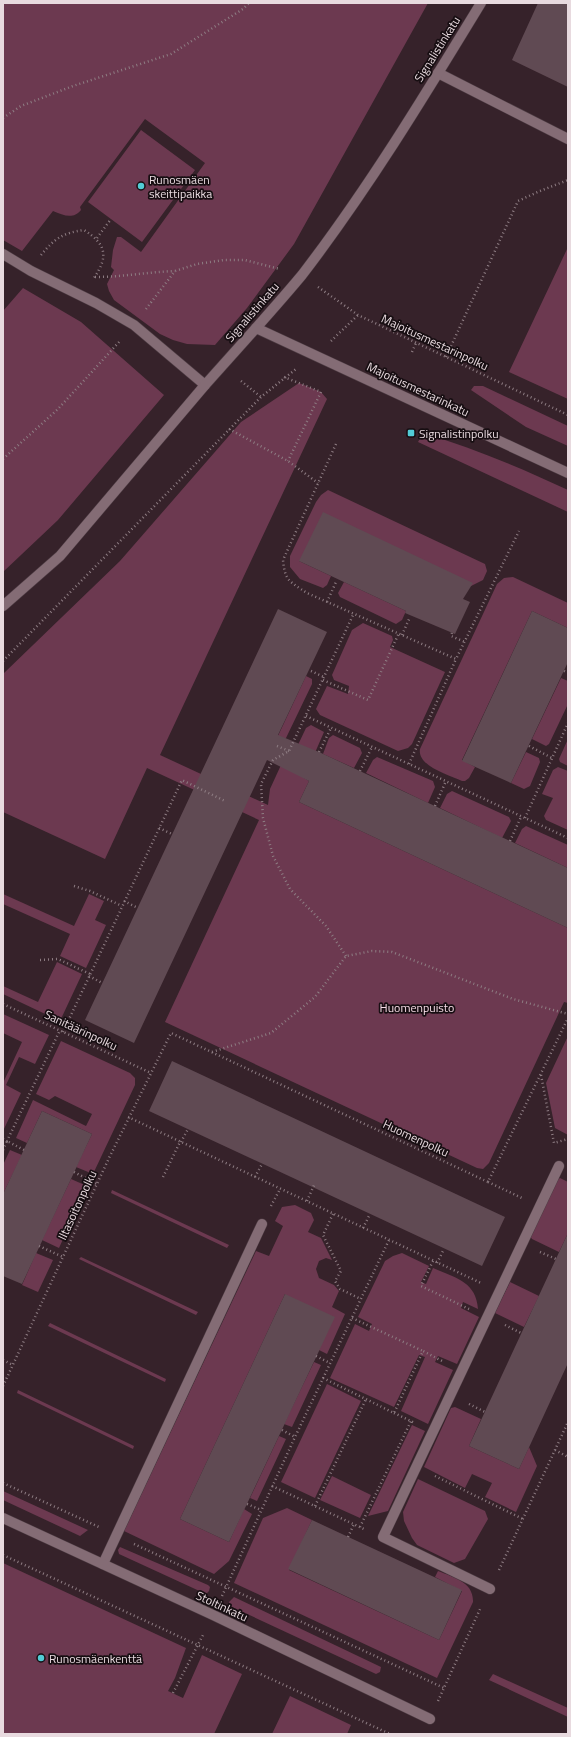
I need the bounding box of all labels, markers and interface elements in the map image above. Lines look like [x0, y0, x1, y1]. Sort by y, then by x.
street label: Signalistinkatu [409, 12, 465, 86]
place label: Runosmäen skeittipaikka [149, 170, 212, 203]
marker: Runosmäen skeittipaikka [136, 181, 146, 191]
street label: Signalistinkatu [220, 278, 284, 346]
street label: Majoitusmestarinpolku [378, 309, 492, 375]
street label: Majoitusmestarinkatu [364, 357, 472, 421]
place label: Signalistinpolku [419, 424, 499, 443]
marker: Signalistinpolku [406, 428, 416, 438]
park label: Huomenpuisto [380, 998, 454, 1017]
street label: Sanitäärinpolku [41, 1005, 121, 1055]
street label: Huomenpolku [380, 1114, 452, 1162]
street label: Iltasoitonpolku [53, 1167, 101, 1243]
street label: Stoltinkatu [193, 1586, 251, 1626]
place label: Runosmäenkenttä [49, 1649, 142, 1668]
marker: Runosmäenkenttä [36, 1653, 46, 1663]

